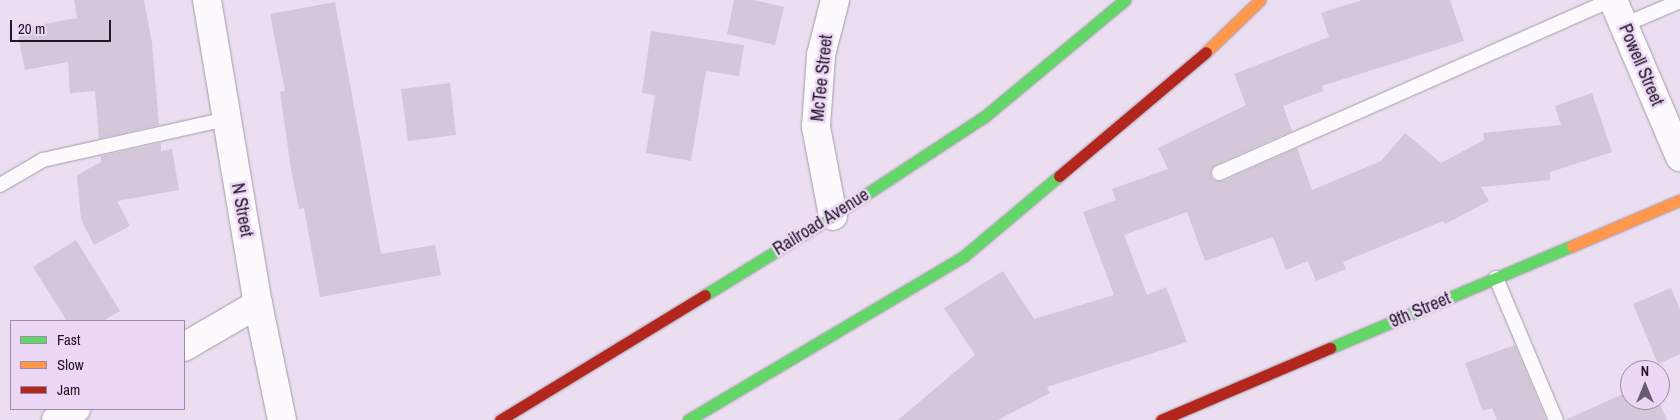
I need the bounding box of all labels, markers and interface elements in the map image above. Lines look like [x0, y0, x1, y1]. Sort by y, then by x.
scale bar [12, 10, 114, 42]
text: 20 m [18, 18, 45, 39]
street label: Powell Street [1614, 21, 1668, 109]
street label: McTee Street [807, 34, 837, 122]
street label: N Street [227, 181, 257, 239]
street label: Railroad Avenue [769, 184, 873, 260]
street label: 9th Street [1386, 288, 1454, 332]
legend [10, 320, 185, 410]
text: Fast [57, 329, 80, 350]
text: Slow [57, 354, 84, 375]
north arrow [1620, 360, 1670, 410]
text: N [1641, 362, 1649, 380]
text: Jam [57, 379, 80, 400]

